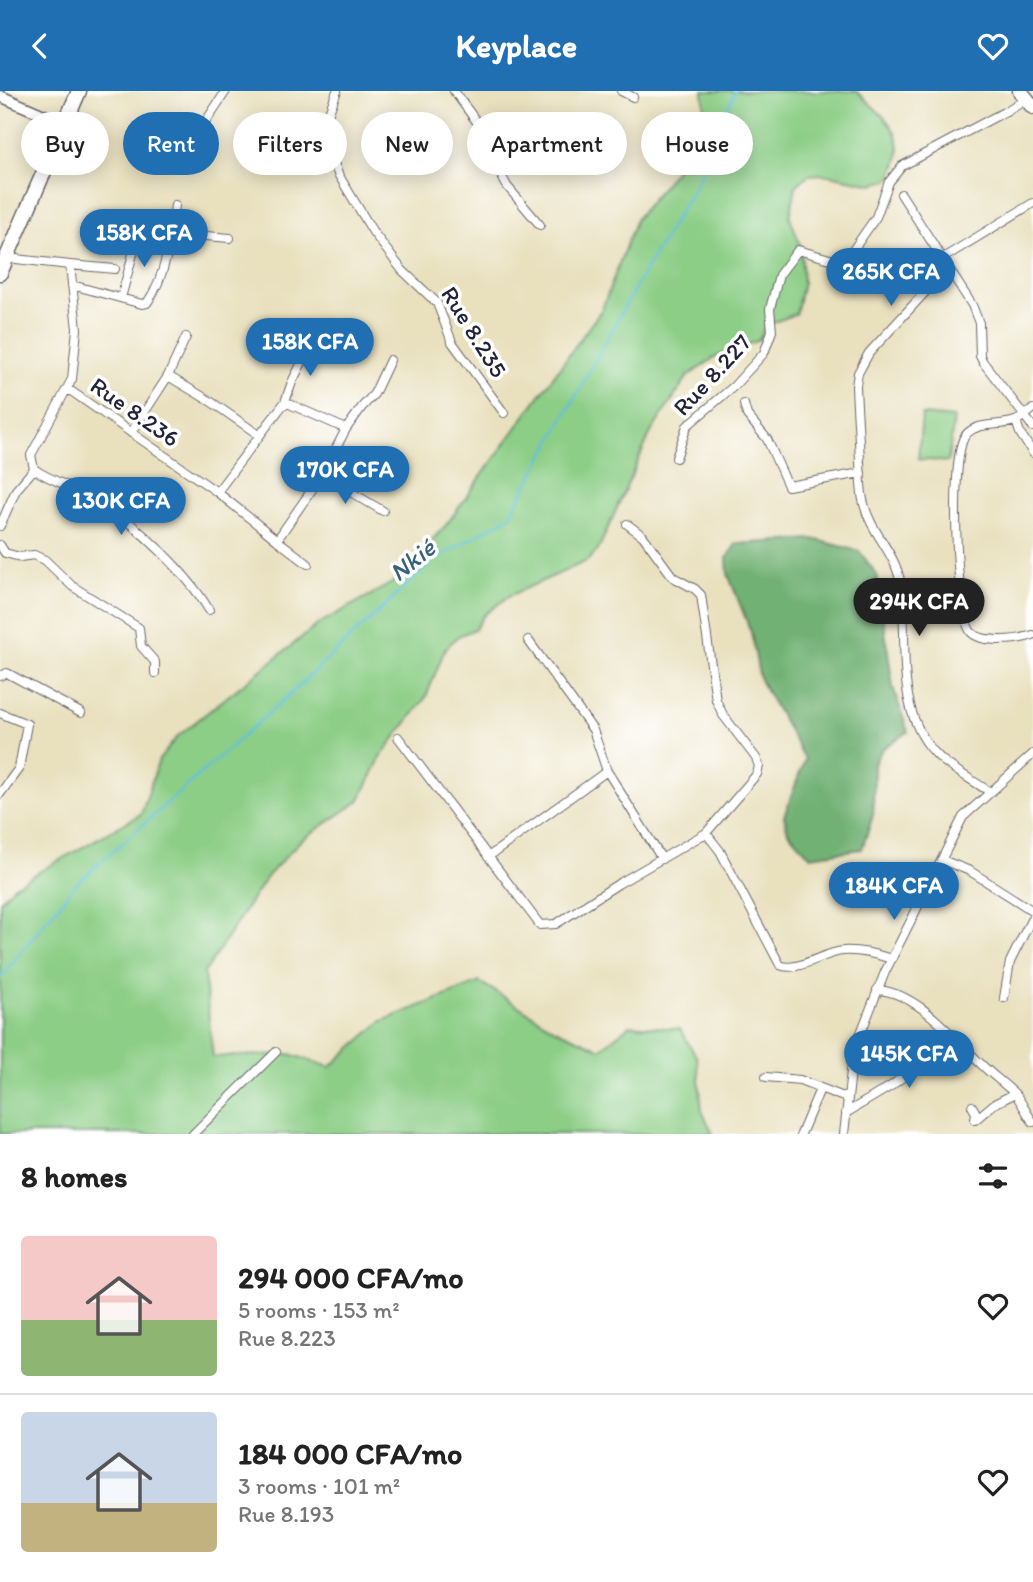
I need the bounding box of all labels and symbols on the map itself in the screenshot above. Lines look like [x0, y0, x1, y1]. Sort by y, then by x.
pin: 158K CFA [72, 209, 216, 269]
pin: 265K CFA [819, 249, 963, 308]
street label: Rue 8.235 [435, 281, 514, 383]
pin: 158K CFA [238, 319, 382, 378]
street label: Rue 8.227 [667, 328, 757, 421]
street label: Rue 8.236 [85, 370, 185, 453]
pin: 170K CFA [273, 447, 417, 506]
pin: 130K CFA [49, 477, 193, 537]
water label: Nkié [382, 531, 443, 588]
pin: 294K CFA [847, 579, 991, 638]
pin: 184K CFA [822, 863, 966, 922]
pin: 145K CFA [837, 1031, 981, 1090]

